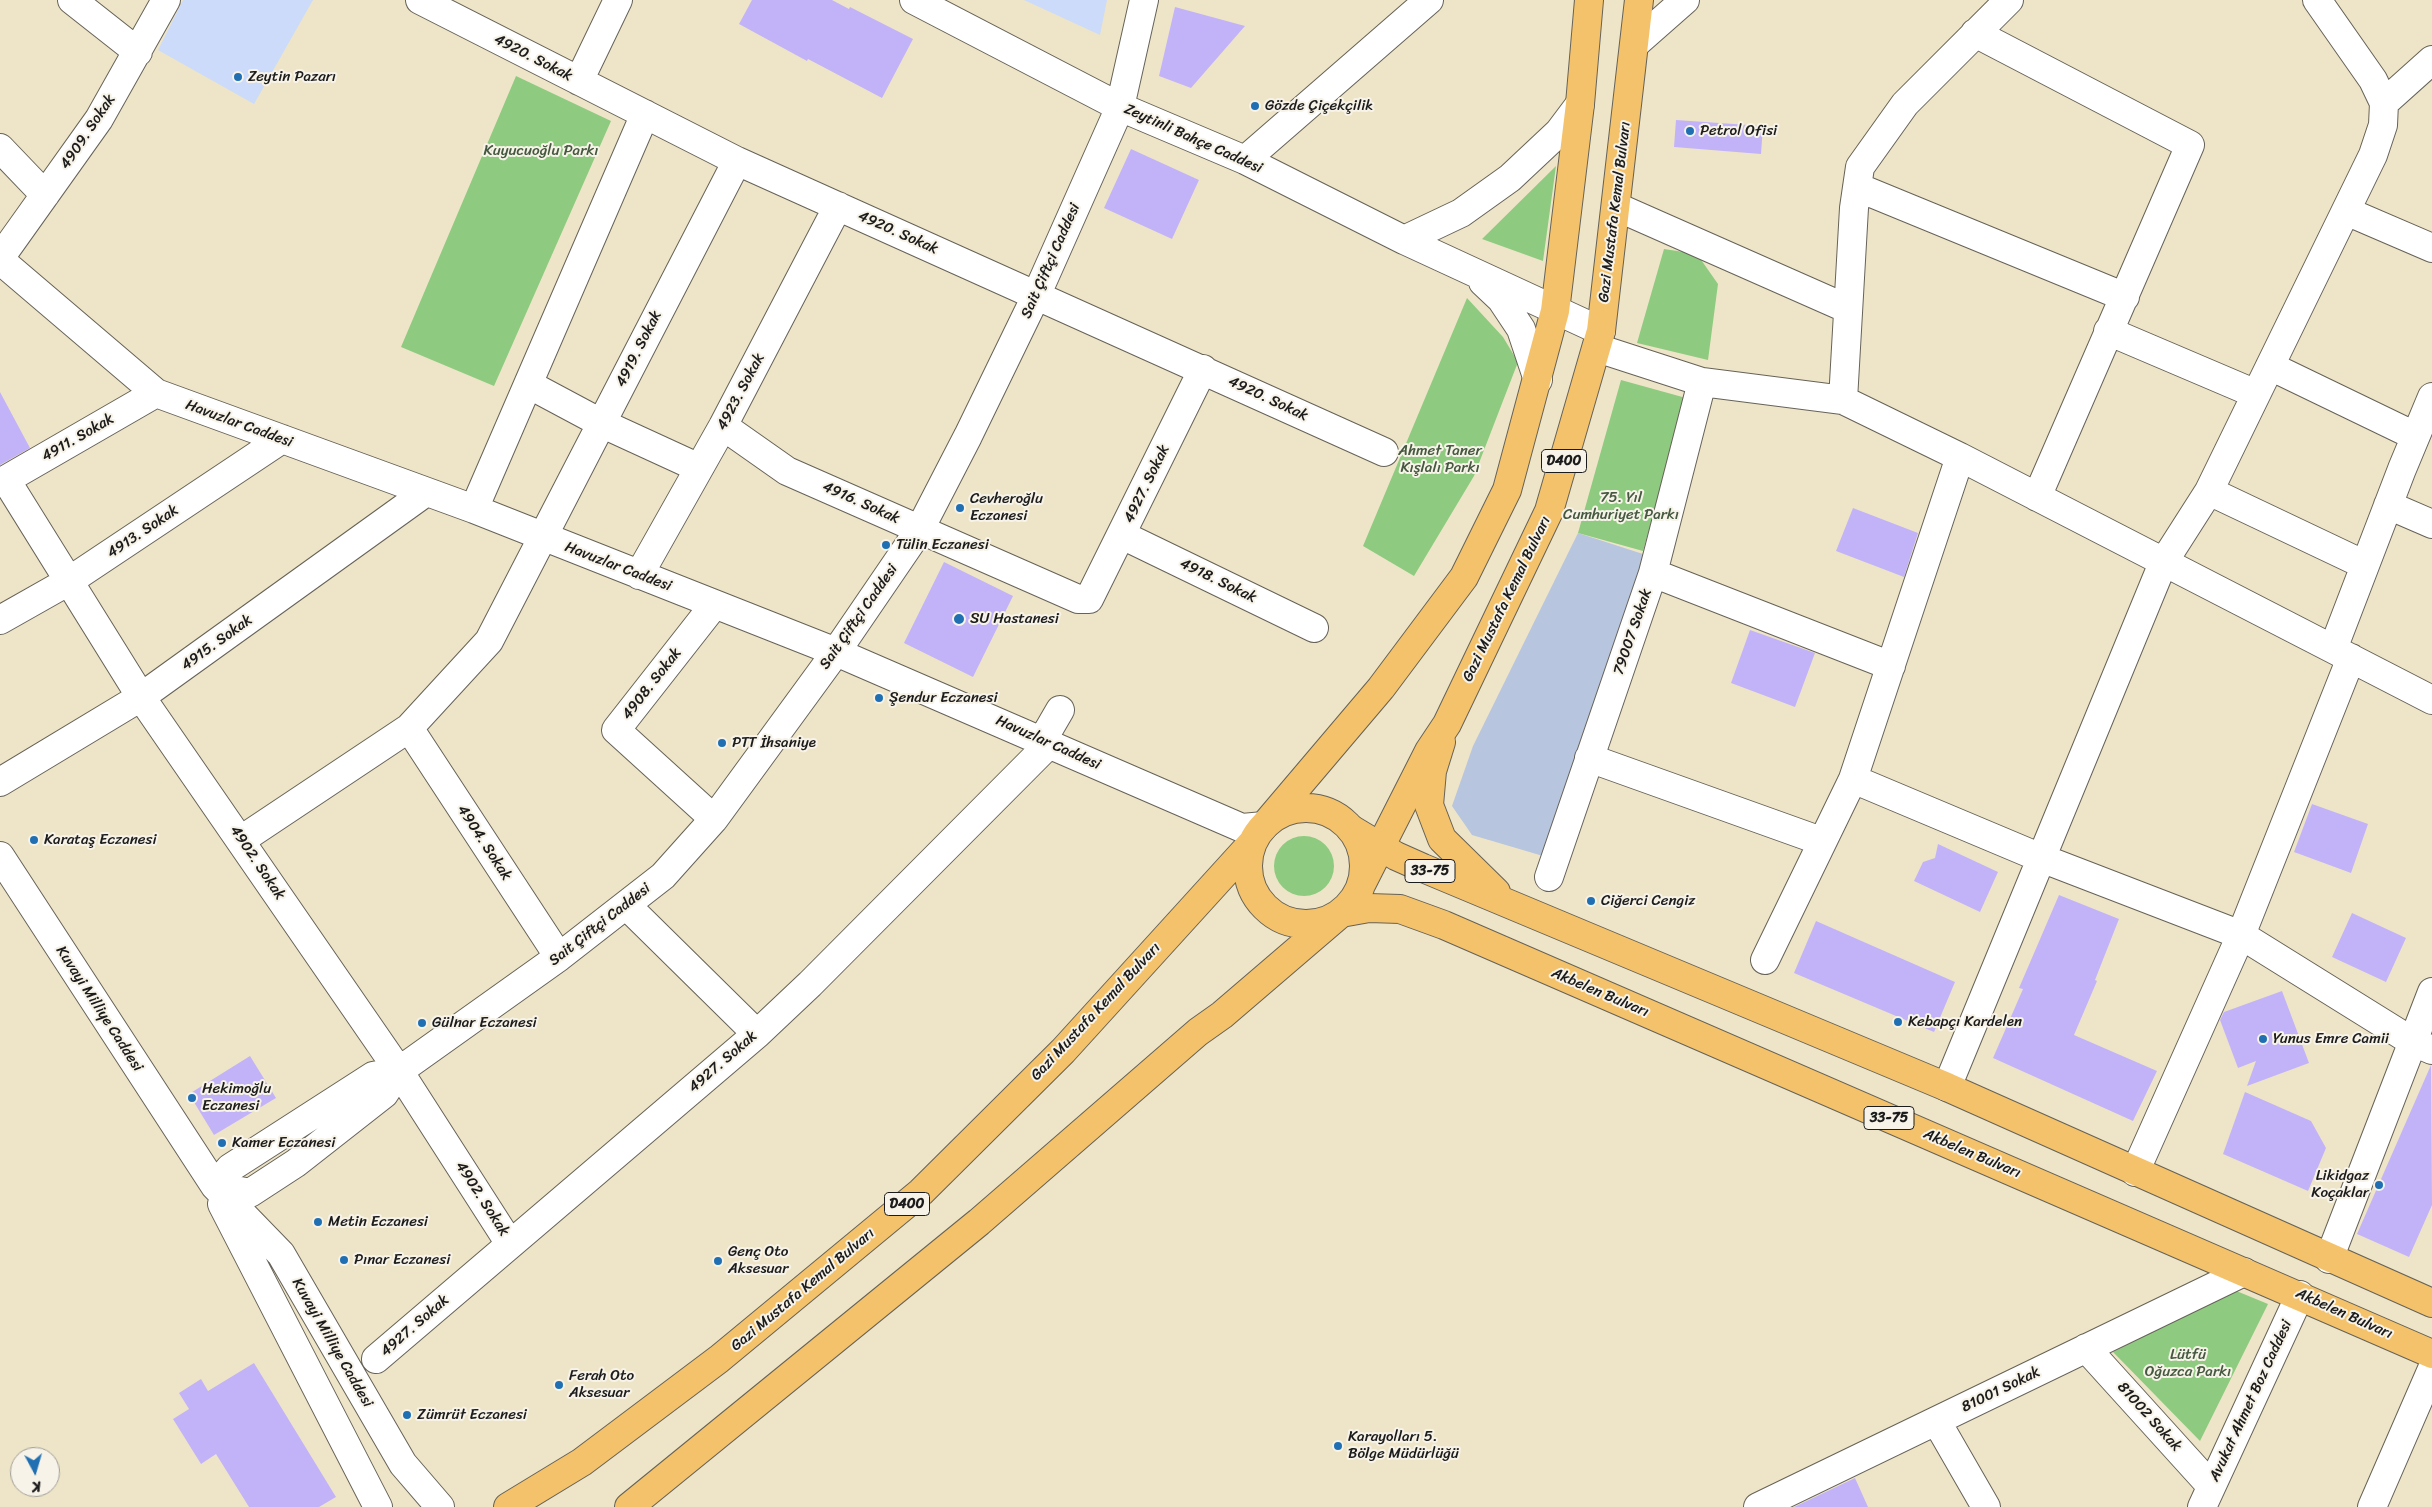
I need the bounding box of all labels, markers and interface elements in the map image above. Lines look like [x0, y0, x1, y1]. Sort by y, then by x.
street label: 4920. Sokak [491, 31, 575, 85]
place label: Zeytin Pazarı [248, 68, 336, 86]
marker: Zeytin Pazarı [232, 71, 244, 83]
street label: 4909. Sokak [56, 91, 120, 173]
place label: Gözde Çiçekçilik [1265, 97, 1373, 115]
street label: Zeytinli Bahçe Caddesi [1121, 100, 1265, 178]
marker: Gözde Çiçekçilik [1249, 100, 1261, 112]
street label: Gazi Mustafa Kemal Bulvarı [1595, 121, 1635, 303]
place label: Petrol Ofisi [1700, 122, 1777, 140]
marker: Petrol Ofisi [1684, 125, 1696, 137]
park label: Kuyucuoğlu Parkı [484, 142, 598, 160]
street label: Sait Çiftçi Caddesi [1018, 201, 1084, 321]
street label: 4920. Sokak [855, 207, 941, 259]
street label: 4919. Sokak [612, 308, 666, 390]
street label: 4923. Sokak [713, 351, 769, 433]
street label: 4920. Sokak [1225, 373, 1311, 425]
street label: Havuzlar Caddesi [183, 396, 295, 452]
street label: 4911. Sokak [39, 410, 117, 466]
street label: 4927. Sokak [1120, 442, 1174, 526]
park label: Ahmet Taner Kışlalı Parkı [1398, 442, 1482, 477]
road number: D400 [1542, 450, 1586, 472]
street label: 4916. Sokak [820, 478, 902, 528]
park label: 75. Yıl Cumhuriyet Parkı [1563, 489, 1679, 524]
place label: Cevheroğlu Eczanesi [970, 490, 1043, 525]
street label: 4913. Sokak [104, 502, 182, 562]
marker: Cevheroğlu Eczanesi [954, 502, 966, 514]
street label: Gazi Mustafa Kemal Bulvarı [1459, 513, 1555, 685]
place label: Tülin Eczanesi [896, 536, 989, 554]
street label: Havuzlar Caddesi [562, 538, 674, 596]
marker: Tülin Eczanesi [880, 539, 892, 551]
street label: 4918. Sokak [1177, 555, 1259, 607]
street label: Sait Çiftçi Caddesi [816, 561, 902, 673]
street label: 79007 Sokak [1610, 587, 1656, 677]
place label: SU Hastanesi [970, 610, 1059, 628]
street label: 4915. Sokak [178, 611, 256, 675]
marker: SU Hastanesi [952, 612, 966, 626]
street label: 4908. Sokak [618, 645, 686, 723]
place label: Şendur Eczanesi [889, 689, 998, 707]
marker: Şendur Eczanesi [873, 692, 885, 704]
street label: Havuzlar Caddesi [993, 712, 1103, 774]
place label: PTT İhsaniye [732, 734, 816, 752]
marker: PTT İhsaniye [716, 737, 728, 749]
street label: 4904. Sokak [453, 802, 515, 884]
street label: 4902. Sokak [226, 822, 288, 904]
place label: Karataş Eczanesi [44, 831, 157, 849]
marker: Karataş Eczanesi [28, 834, 40, 846]
road number: 33-75 [1405, 859, 1455, 882]
street label: Sait Çiftçi Caddesi [546, 880, 654, 970]
place label: Ciğerci Cengiz [1601, 892, 1695, 910]
marker: Ciğerci Cengiz [1585, 895, 1597, 907]
street label: Gazi Mustafa Kemal Bulvarı [1027, 939, 1165, 1085]
street label: Kuvayi Milliye Caddesi [52, 943, 146, 1075]
street label: Akbelen Bulvarı [1549, 964, 1651, 1022]
place label: Kebapçı Kardelen [1908, 1013, 2022, 1031]
place label: Gülnar Eczanesi [432, 1014, 537, 1032]
marker: Kebapçı Kardelen [1892, 1016, 1904, 1028]
marker: Gülnar Eczanesi [416, 1017, 428, 1029]
street label: 4927. Sokak [685, 1027, 761, 1097]
place label: Yunus Emre Camii [2273, 1030, 2389, 1048]
marker: Yunus Emre Camii [2257, 1033, 2269, 1045]
place label: Hekimoğlu Eczanesi [202, 1080, 271, 1115]
marker: Hekimoğlu Eczanesi [186, 1092, 198, 1104]
road number: 33-75 [1864, 1106, 1914, 1130]
street label: Akbelen Bulvarı [1921, 1125, 2023, 1183]
place label: Kamer Eczanesi [232, 1134, 335, 1152]
marker: Kamer Eczanesi [216, 1137, 228, 1149]
street label: 4902. Sokak [451, 1158, 513, 1240]
place label: Likidgaz Koçaklar [2311, 1167, 2369, 1202]
marker: Likidgaz Koçaklar [2373, 1179, 2385, 1191]
road number: D400 [884, 1192, 930, 1216]
place label: Metin Eczanesi [328, 1213, 428, 1231]
marker: Metin Eczanesi [312, 1216, 324, 1228]
street label: Gazi Mustafa Kemal Bulvarı [728, 1225, 878, 1355]
place label: Genç Oto Aksesuar [728, 1243, 788, 1278]
place label: Pınar Eczanesi [354, 1251, 450, 1269]
marker: Pınar Eczanesi [338, 1254, 350, 1266]
marker: Genç Oto Aksesuar [712, 1255, 724, 1267]
street label: Kuvayi Milliye Caddesi [288, 1275, 376, 1411]
street label: Akbelen Bulvarı [2293, 1285, 2395, 1343]
street label: 4927. Sokak [377, 1291, 453, 1361]
street label: Avukat Ahmet Boz Caddesi [2206, 1317, 2296, 1485]
park label: Lütfü Oğuzca Parkı [2145, 1346, 2231, 1381]
street label: 81001 Sokak [1959, 1363, 2043, 1417]
place label: Ferah Oto Aksesuar [569, 1367, 634, 1402]
street label: 81002 Sokak [2113, 1378, 2185, 1456]
marker: Ferah Oto Aksesuar [553, 1379, 565, 1391]
place label: Zümrüt Eczanesi [417, 1406, 527, 1424]
marker: Zümrüt Eczanesi [401, 1409, 413, 1421]
place label: Karayolları 5. Bölge Müdürlüğü [1348, 1428, 1459, 1463]
marker: Karayolları 5. Bölge Müdürlüğü [1332, 1440, 1344, 1452]
north arrow [10, 1447, 60, 1497]
text: K [31, 1474, 42, 1499]

